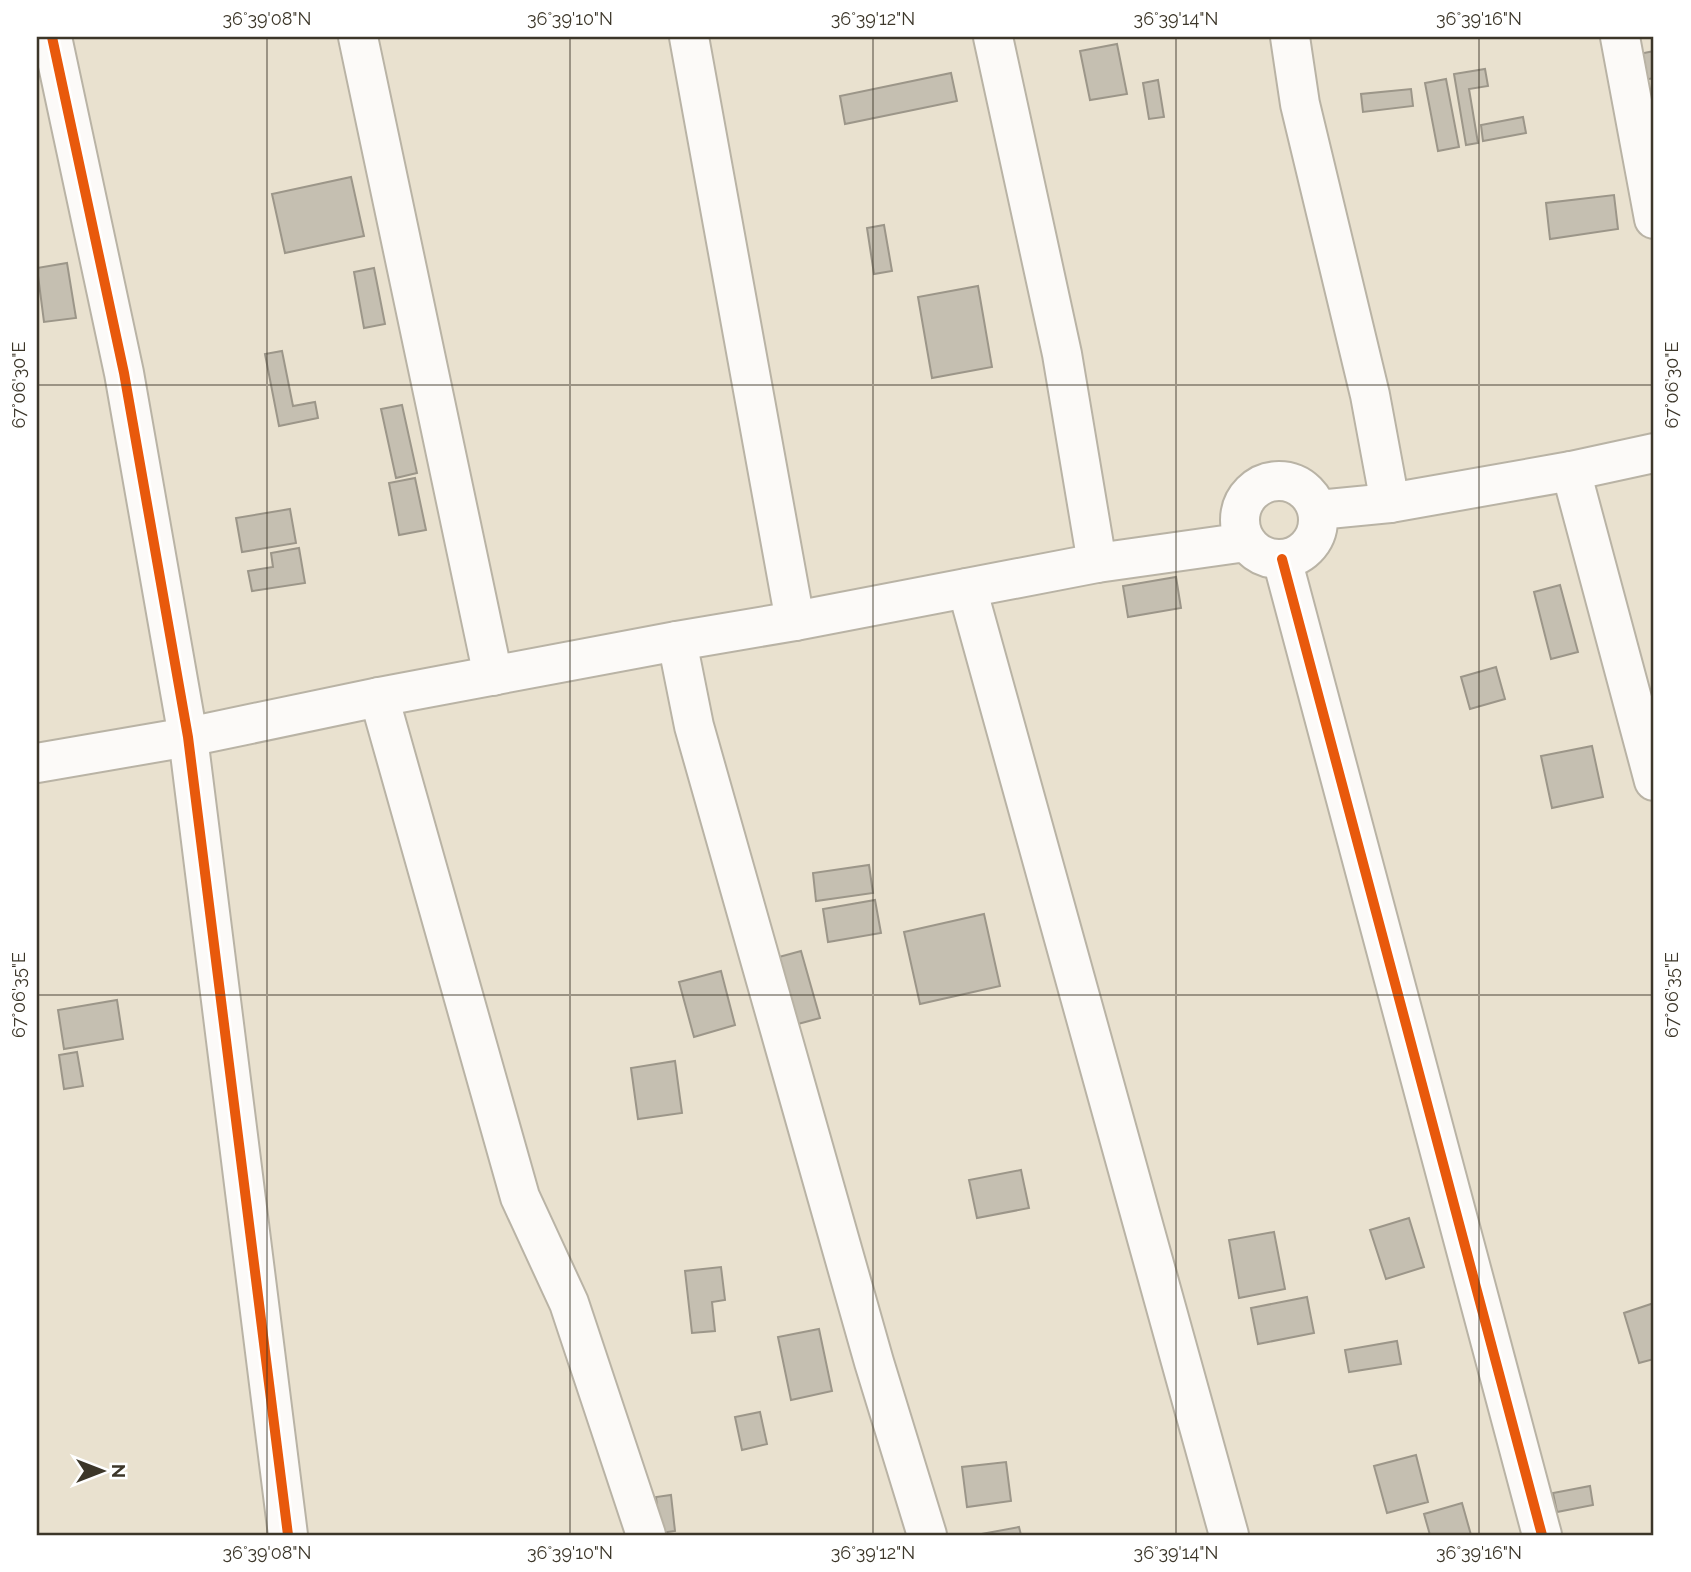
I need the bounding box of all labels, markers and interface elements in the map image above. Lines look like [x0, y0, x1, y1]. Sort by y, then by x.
text: 36°39'08"N [222, 8, 312, 29]
text: 36°39'10"N [527, 8, 613, 29]
text: 36°39'12"N [831, 8, 915, 29]
text: 36°39'14"N [1134, 8, 1218, 29]
text: 36°39'16"N [1436, 8, 1522, 29]
text: 67°06'30"E [8, 341, 29, 429]
text: 67°06'30"E [1661, 341, 1682, 429]
text: 67°06'35"E [8, 952, 29, 1038]
text: 67°06'35"E [1661, 952, 1682, 1038]
north arrow [66, 1436, 136, 1506]
text: N [108, 1464, 130, 1478]
text: 36°39'08"N [222, 1542, 312, 1563]
text: 36°39'10"N [527, 1542, 613, 1563]
text: 36°39'12"N [831, 1542, 915, 1563]
text: 36°39'14"N [1134, 1542, 1218, 1563]
text: 36°39'16"N [1436, 1542, 1522, 1563]

